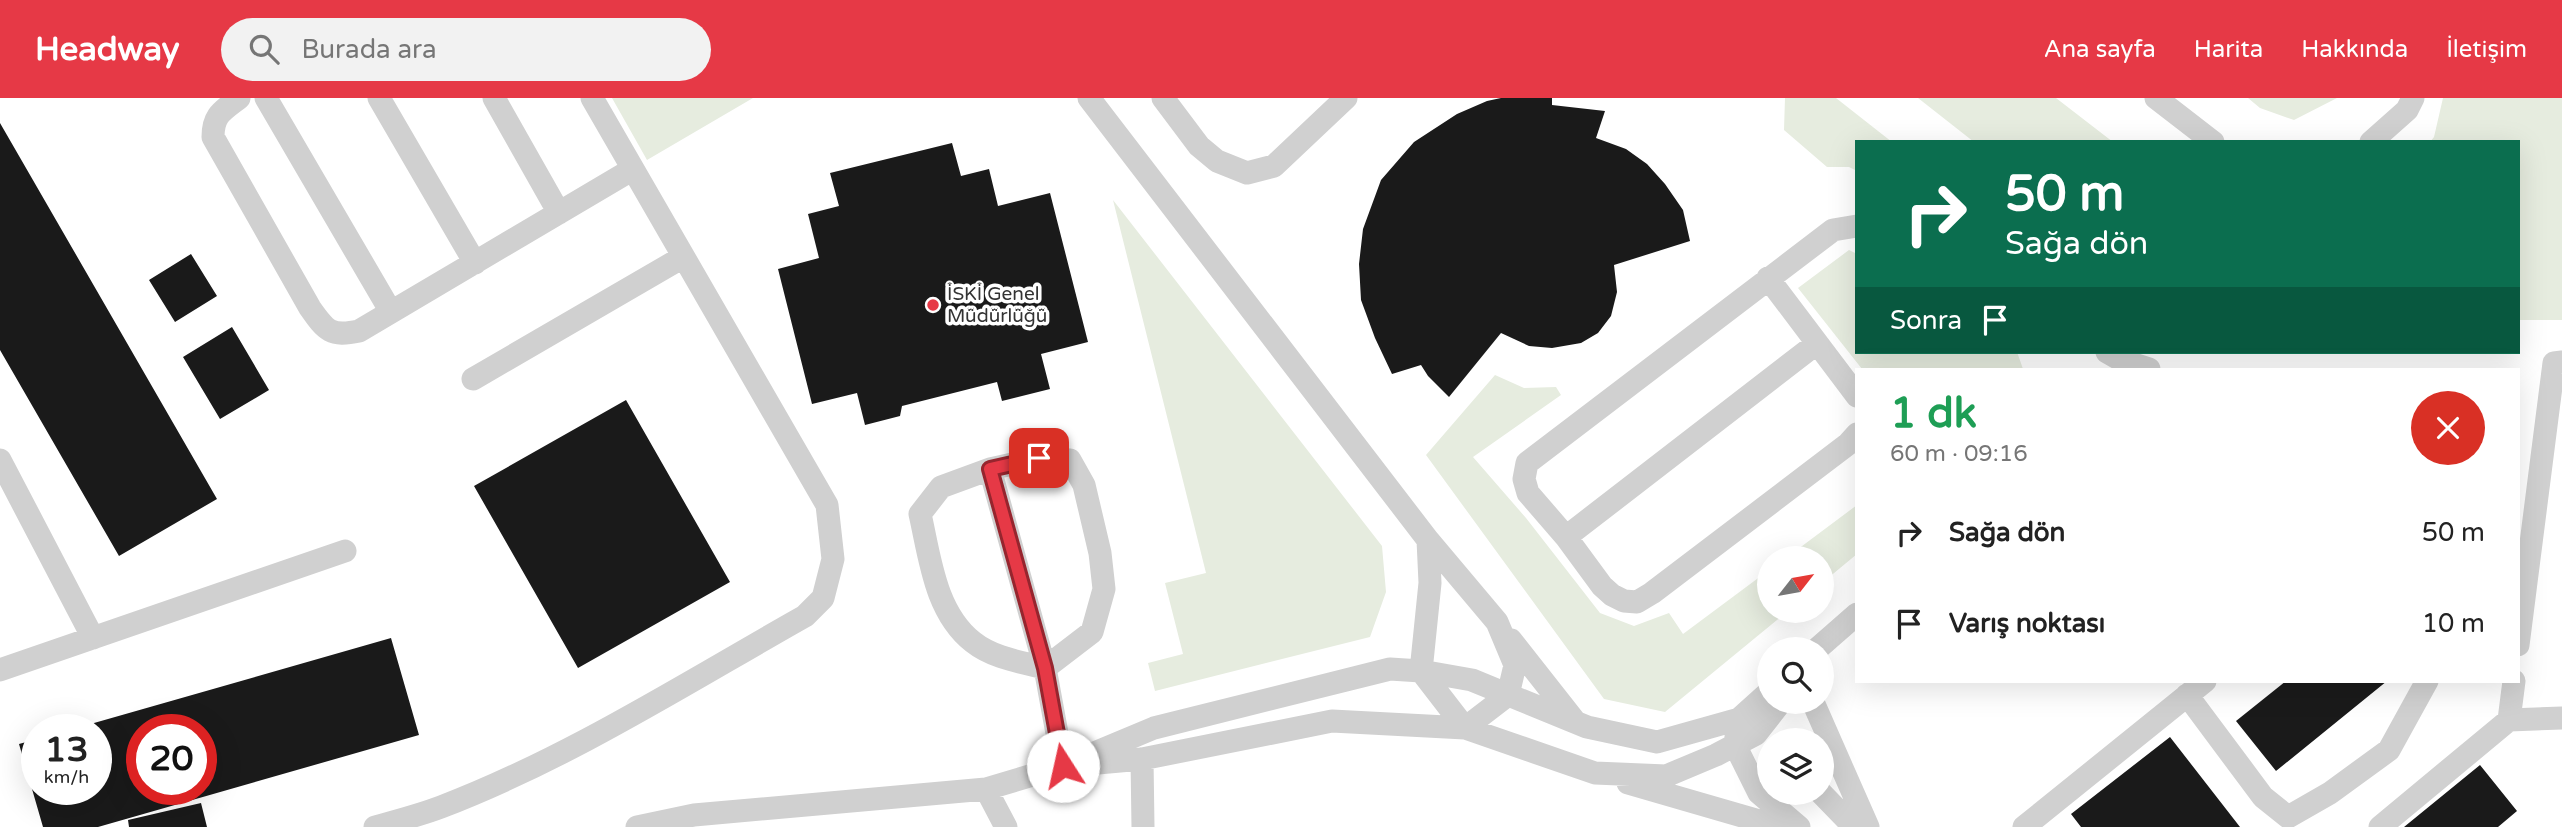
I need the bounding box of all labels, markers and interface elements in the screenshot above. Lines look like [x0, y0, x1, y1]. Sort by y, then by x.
search box [221, 18, 711, 81]
text: Headway [35, 30, 179, 69]
icon: search [245, 30, 283, 68]
text: Burada ara [301, 34, 437, 65]
text: Ana sayfa [2044, 35, 2156, 64]
text: Harita [2194, 35, 2263, 64]
text: Hakkında [2301, 35, 2408, 64]
text: İletişim [2446, 35, 2527, 64]
text: 50 m [2005, 165, 2124, 224]
icon: right [1890, 168, 1981, 259]
text: Sağa dön [2005, 225, 2148, 263]
place label: İSKİ Genel Müdürlüğü [947, 283, 1047, 327]
marker: İSKİ Genel Müdürlüğü [925, 297, 941, 313]
icon: arrive [1976, 301, 2014, 339]
text: Sonra [1890, 305, 1962, 336]
text: 1 dk [1890, 388, 1977, 439]
button: close [2411, 391, 2485, 465]
pin [1009, 428, 1069, 488]
icon: arrive [1020, 439, 1058, 477]
text: 60 m · 09:16 [1890, 440, 2028, 468]
icon: right [1890, 514, 1928, 552]
text: Sağa dön [1949, 517, 2065, 548]
text: 50 m [2422, 517, 2485, 548]
north arrow [1757, 546, 1834, 623]
map controls [1757, 546, 1834, 805]
icon: arrive [1890, 605, 1928, 643]
text: Varış noktası [1949, 608, 2105, 639]
text: 10 m [2422, 608, 2485, 639]
button: search [1757, 637, 1834, 714]
speed limit sign: 20 [126, 714, 217, 805]
button: layers [1757, 728, 1834, 805]
text: 13 [45, 729, 88, 771]
position arrow [1026, 729, 1100, 803]
text: km/h [44, 766, 89, 788]

